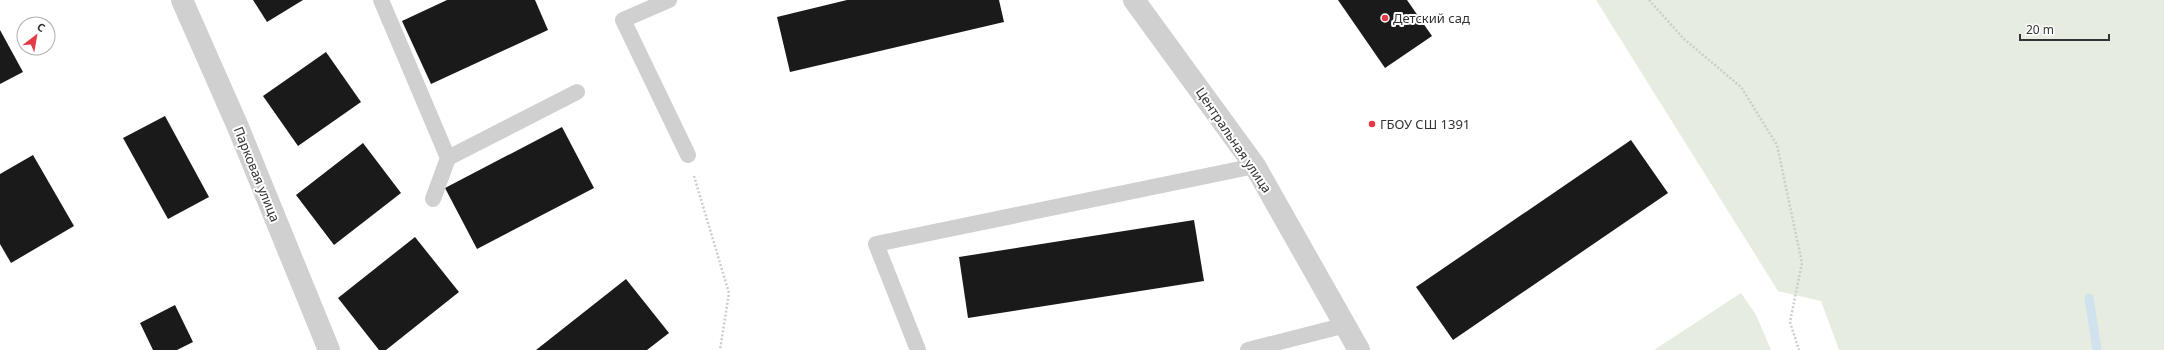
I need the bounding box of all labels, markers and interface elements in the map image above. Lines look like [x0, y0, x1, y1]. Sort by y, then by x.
place label: Детский сад [1393, 9, 1470, 27]
marker: Детский сад [1380, 13, 1390, 23]
north arrow [16, 16, 56, 56]
scale bar [2020, 16, 2109, 42]
text: С [34, 19, 48, 35]
text: 20 m [2026, 21, 2054, 38]
street label: Центральная улица [1192, 84, 1276, 196]
place label: ГБОУ СШ 1391 [1380, 115, 1470, 133]
marker: ГБОУ СШ 1391 [1367, 119, 1377, 129]
street label: Парковая улица [230, 124, 284, 224]

